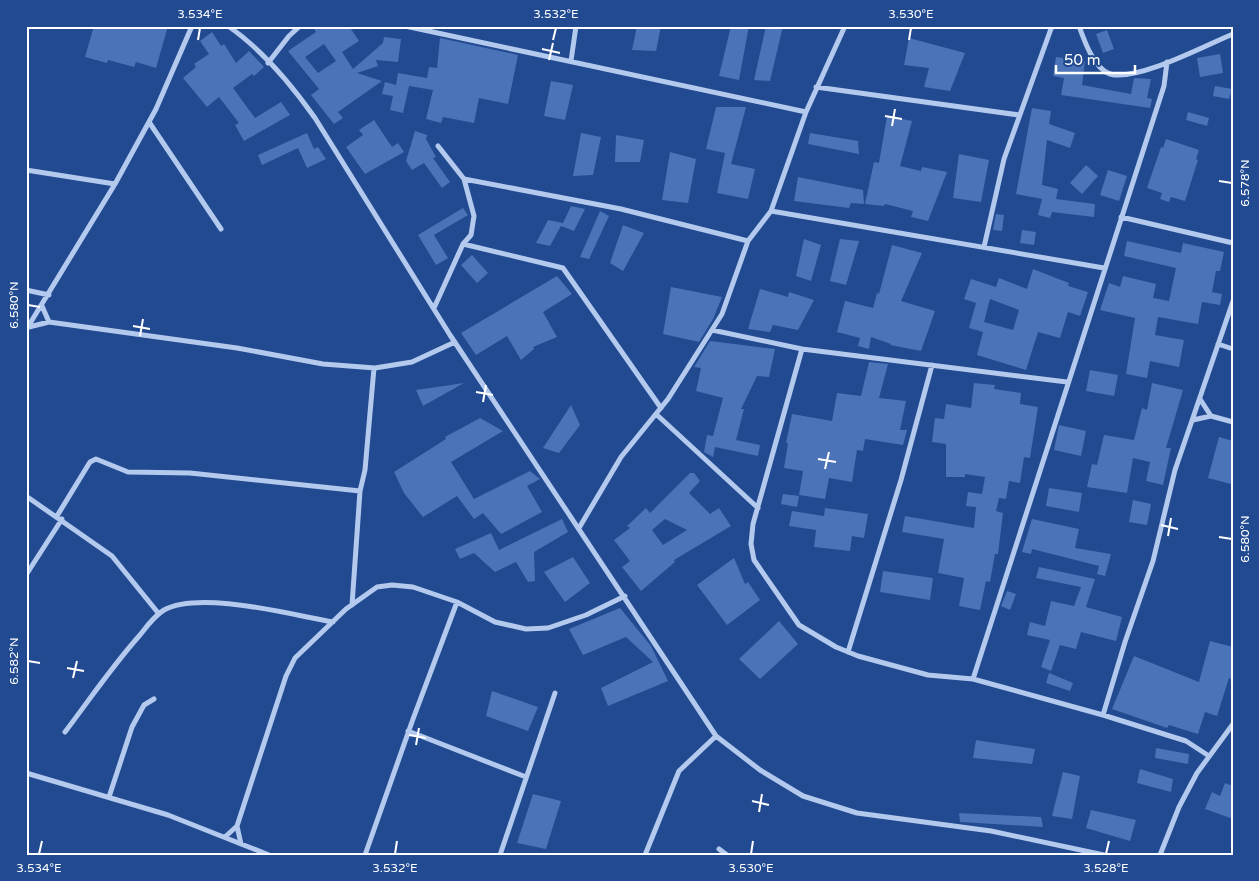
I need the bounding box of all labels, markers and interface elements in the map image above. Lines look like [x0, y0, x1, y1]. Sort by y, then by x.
text: 3.534°E [177, 7, 223, 21]
text: 3.532°E [533, 7, 579, 21]
text: 3.530°E [888, 7, 934, 21]
scale bar [1056, 42, 1135, 74]
text: 50 m [1064, 51, 1101, 69]
text: 6.578°N [1238, 159, 1252, 207]
text: 6.580°N [7, 281, 21, 329]
text: 6.580°N [1238, 515, 1252, 563]
text: 6.582°N [7, 637, 21, 685]
text: 3.534°E [16, 861, 62, 875]
text: 3.532°E [372, 861, 418, 875]
text: 3.530°E [728, 861, 774, 875]
text: 3.528°E [1083, 861, 1129, 875]

